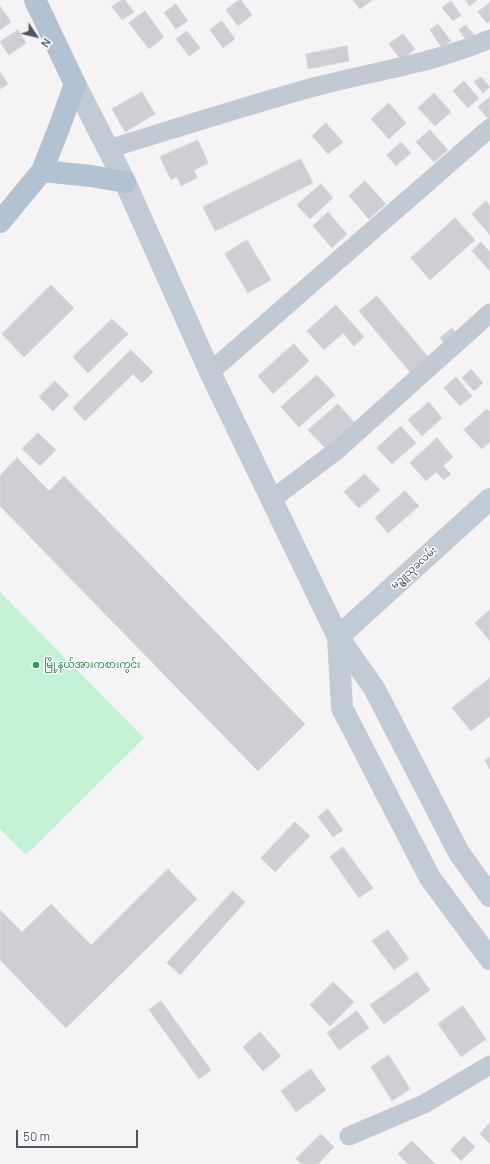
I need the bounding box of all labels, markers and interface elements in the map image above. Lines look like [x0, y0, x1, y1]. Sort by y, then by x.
north arrow [16, 16, 56, 56]
text: N [38, 36, 55, 51]
street label: မဥ္ဇူသုခလမ်း [389, 544, 439, 592]
place label: မြို့နယ်အားကစားကွင်း [44, 659, 141, 671]
marker: မြို့နယ်အားကစားကွင်း [31, 660, 41, 670]
scale bar [18, 1122, 140, 1148]
text: 50 m [23, 1128, 50, 1145]

